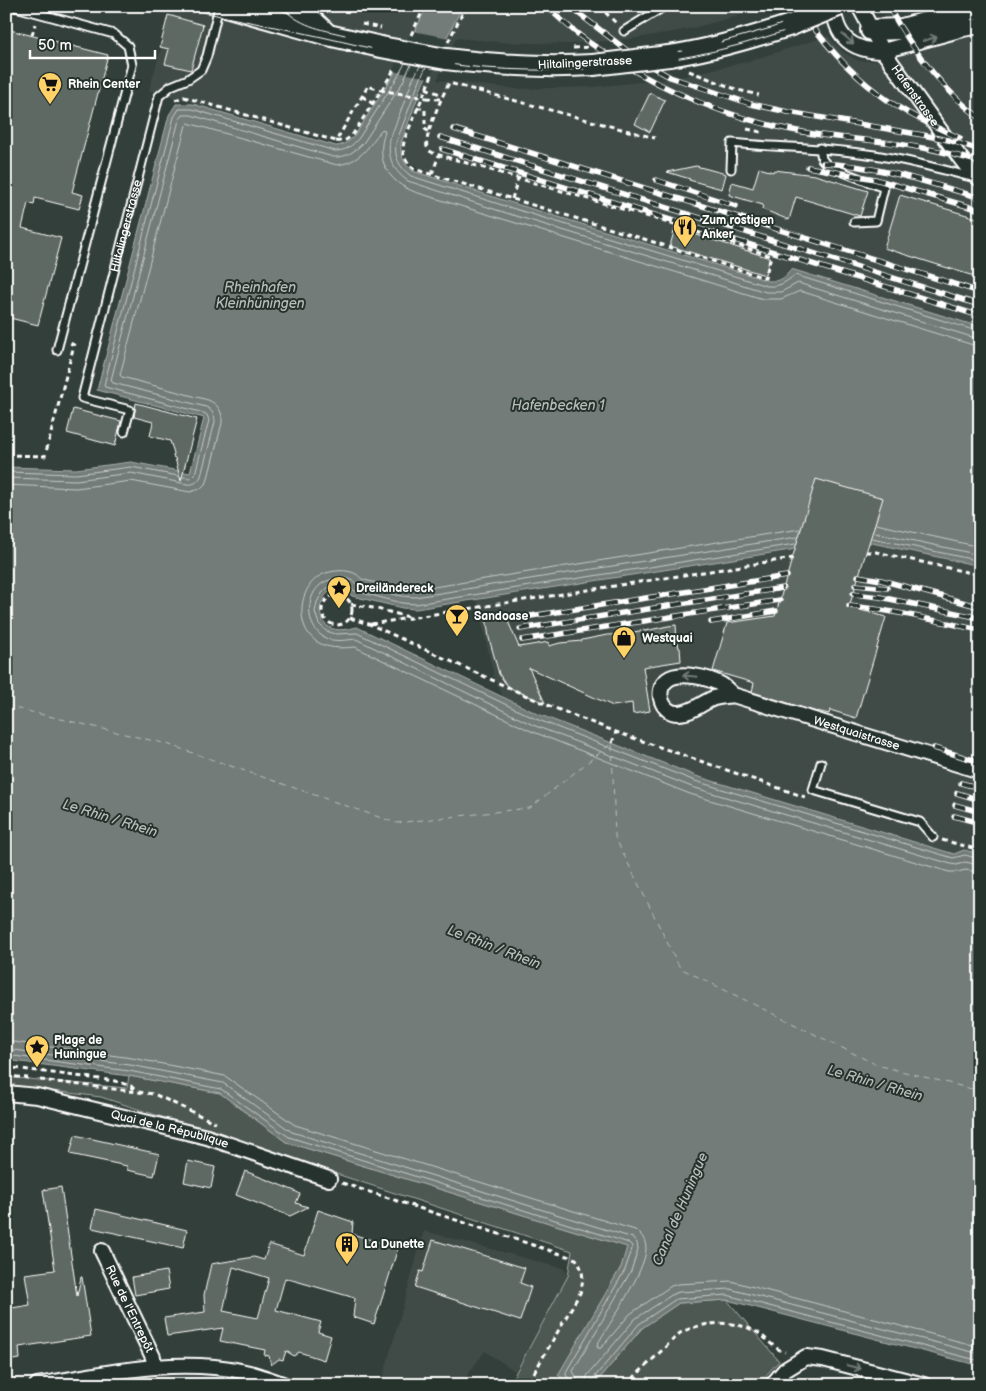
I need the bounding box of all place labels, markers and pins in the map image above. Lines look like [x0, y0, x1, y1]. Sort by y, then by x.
supermarket icon: Rhein Center [37, 71, 63, 105]
place label: Rhein Center [68, 77, 140, 92]
place label: Zum rostigen Anker [701, 213, 774, 242]
restaurant icon: Zum rostigen Anker [672, 214, 698, 248]
place icon: Dreiländereck [326, 575, 352, 609]
place label: Dreiländereck [356, 581, 434, 596]
bar icon: Sandoase [444, 603, 470, 637]
place label: Sandoase [474, 609, 529, 624]
shop icon: Westquai [611, 625, 637, 659]
place label: Westquai [642, 631, 693, 646]
place label: Plage de Huningue [54, 1033, 106, 1062]
place icon: Plage de Huningue [24, 1034, 50, 1068]
building icon: La Dunette [334, 1231, 360, 1265]
place label: La Dunette [364, 1237, 424, 1252]

